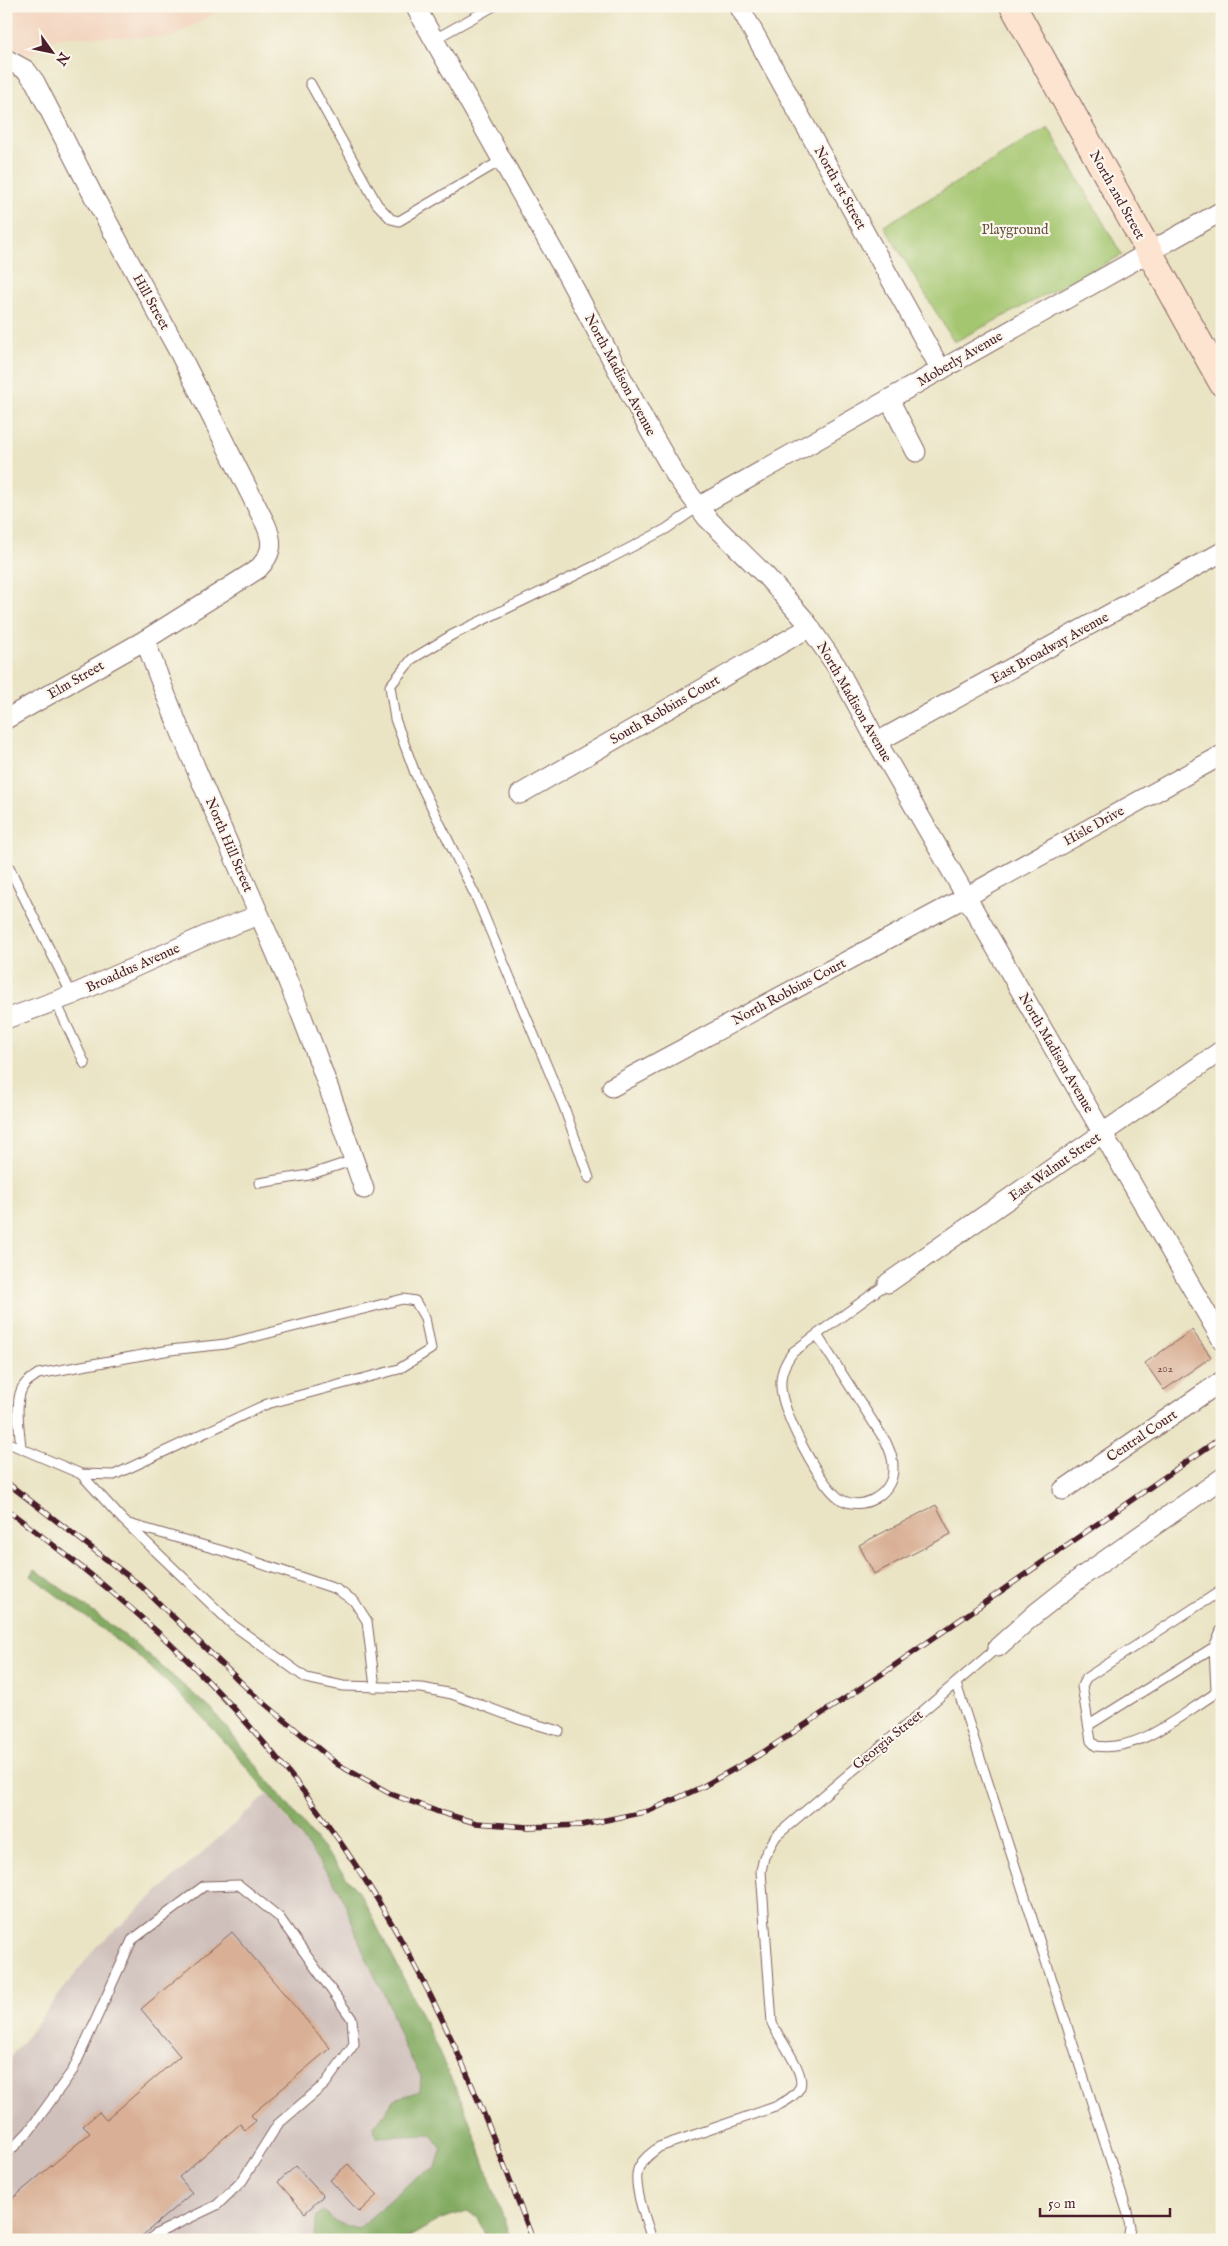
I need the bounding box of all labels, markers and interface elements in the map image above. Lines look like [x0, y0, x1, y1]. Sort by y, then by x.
north arrow [28, 28, 78, 78]
text: N [51, 48, 73, 69]
street label: North 1st Street [810, 143, 870, 233]
street label: North 2nd Street [1085, 147, 1149, 243]
park label: Playground [982, 221, 1049, 239]
street label: Hill Street [128, 271, 174, 333]
street label: North Madison Avenue [580, 311, 660, 440]
street label: Moberly Avenue [914, 327, 1007, 391]
street label: East Broadway Avenue [988, 608, 1112, 688]
street label: North Madison Avenue [812, 639, 896, 766]
street label: Elm Street [45, 657, 108, 703]
street label: South Robbins Court [607, 671, 723, 749]
street label: North Hill Street [201, 795, 257, 895]
street label: Hisle Drive [1061, 802, 1128, 850]
street label: Broaddus Avenue [83, 939, 183, 997]
street label: North Robbins Court [729, 954, 849, 1030]
street label: North Madison Avenue [1014, 990, 1098, 1117]
street label: East Walnut Street [1006, 1129, 1105, 1205]
house number: 202 [1157, 1362, 1173, 1376]
street label: Central Court [1103, 1406, 1181, 1466]
street label: Georgia Street [849, 1706, 927, 1774]
scale bar [1040, 2186, 1170, 2218]
text: 50 m [1048, 2194, 1076, 2213]

